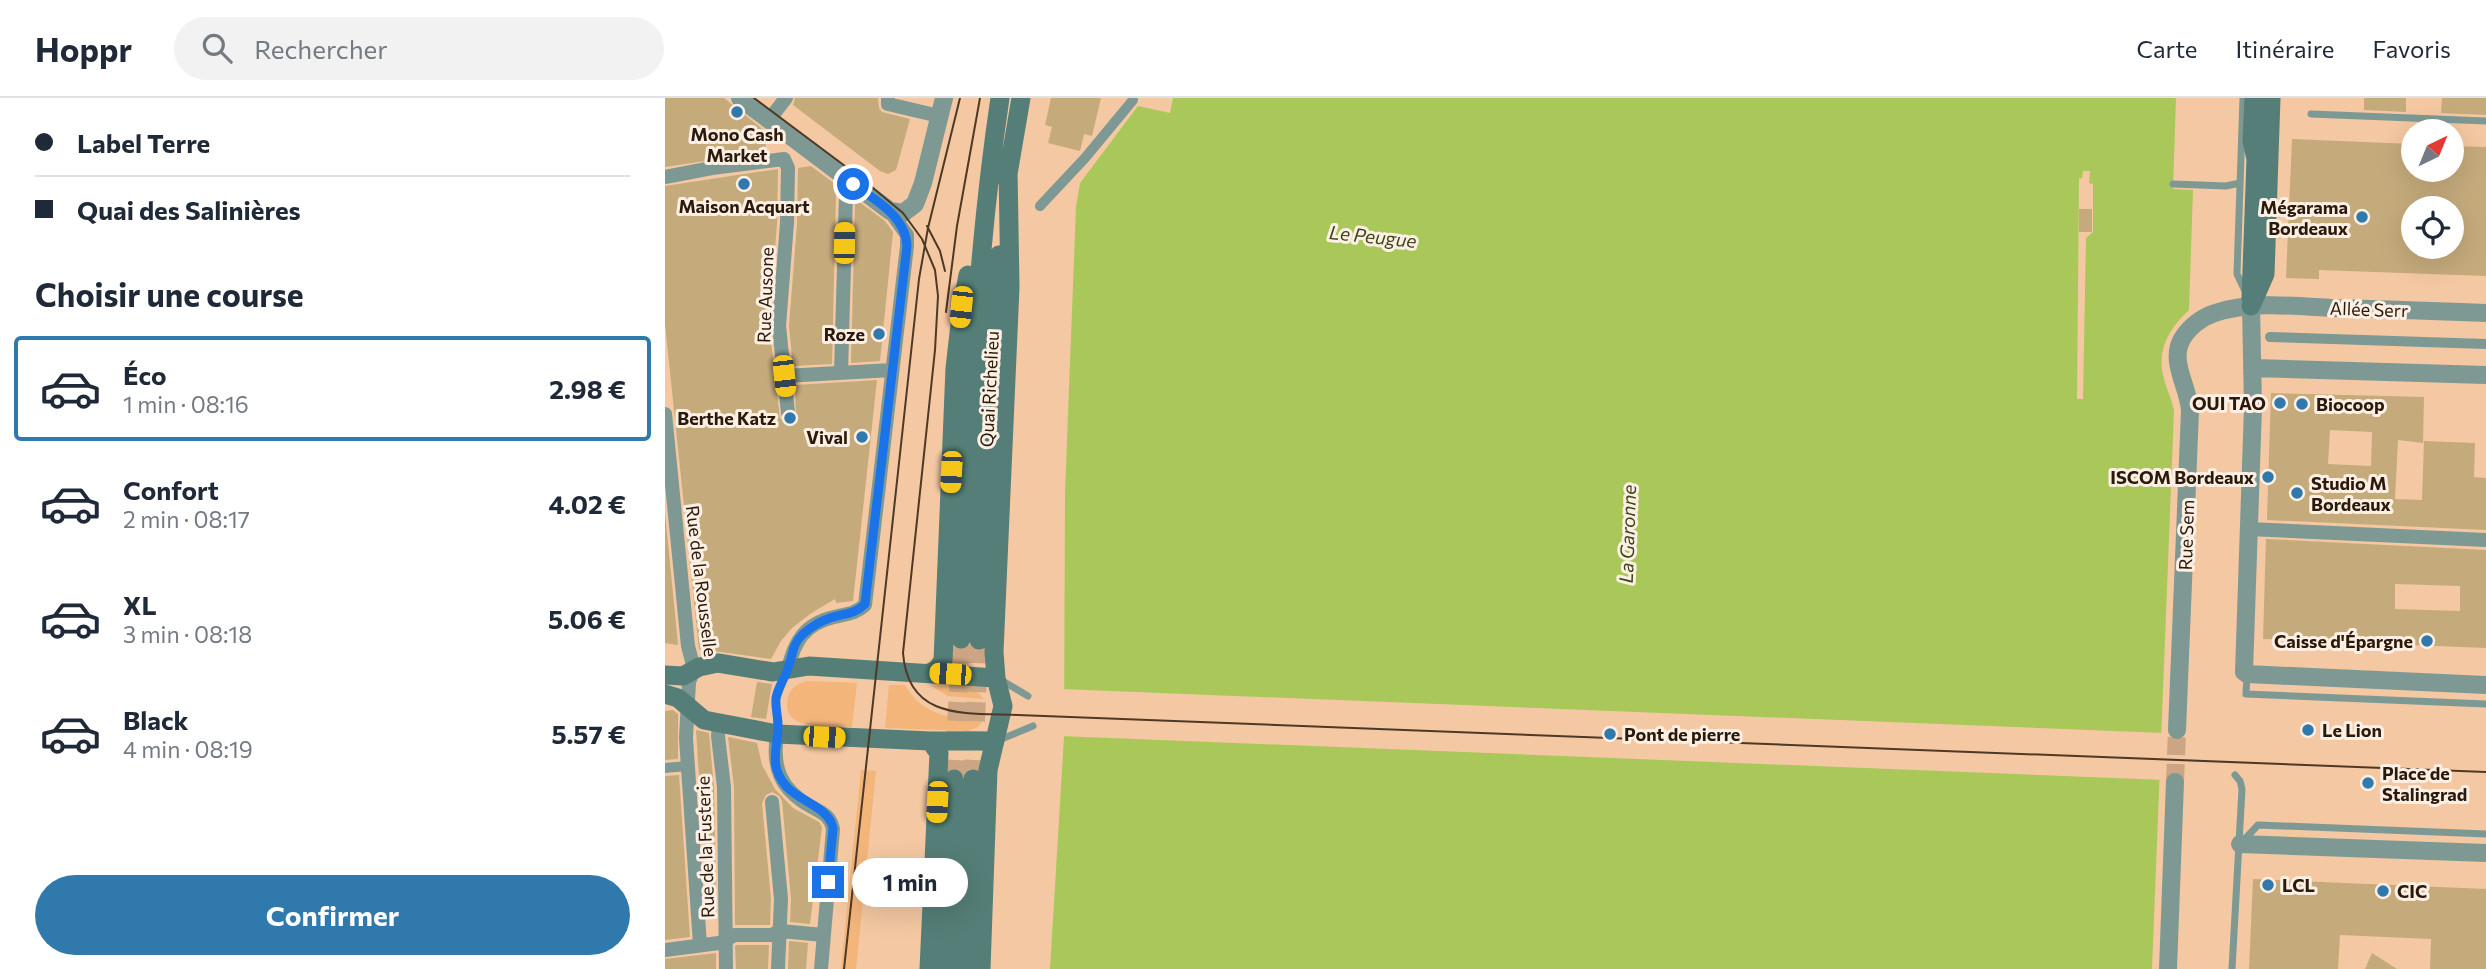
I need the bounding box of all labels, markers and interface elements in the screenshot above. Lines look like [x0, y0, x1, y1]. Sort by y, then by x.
search box [174, 17, 664, 80]
text: Hoppr [35, 28, 132, 69]
icon: search [198, 29, 236, 67]
text: Rechercher [254, 33, 388, 64]
text: Carte [2137, 34, 2198, 63]
text: Itinéraire [2236, 34, 2335, 63]
text: Favoris [2373, 34, 2451, 63]
marker: Mono Cash Market [729, 104, 745, 120]
north arrow [2401, 119, 2464, 182]
map controls [2401, 119, 2464, 259]
place label: Mono Cash Market [690, 123, 784, 166]
text: Label Terre [77, 127, 210, 158]
route start [837, 168, 869, 200]
marker: Maison Acquart [736, 176, 752, 192]
text: Quai des Salinières [77, 194, 301, 225]
place label: Maison Acquart [678, 195, 810, 217]
place label: Mégarama Bordeaux [2260, 196, 2348, 239]
button: locate [2401, 196, 2464, 259]
marker: Mégarama Bordeaux [2354, 209, 2370, 225]
water label: Le Peugue [1328, 220, 1418, 252]
car [834, 222, 855, 264]
street label: Rue Ausone [752, 247, 778, 343]
text: Choisir une course [35, 274, 304, 314]
car [949, 285, 974, 329]
street label: Allée Serr [2329, 297, 2409, 321]
place label: Roze [824, 323, 865, 345]
marker: Roze [871, 326, 887, 342]
street label: Quai Richelieu [975, 330, 1003, 448]
car [772, 354, 797, 398]
icon: car [39, 357, 102, 420]
text: Éco [123, 359, 167, 390]
text: 2.98 € [549, 373, 626, 404]
text: 1 min · 08:16 [123, 390, 249, 418]
place label: OUI TAO [2192, 392, 2266, 414]
place label: Biocoop [2316, 393, 2385, 415]
marker: OUI TAO [2272, 395, 2288, 411]
marker: Biocoop [2294, 396, 2310, 412]
place label: Berthe Katz [677, 407, 776, 429]
marker: Berthe Katz [782, 410, 798, 426]
place label: Vival [806, 426, 848, 448]
marker: Vival [854, 429, 870, 445]
car [940, 450, 963, 494]
place label: ISCOM Bordeaux [2110, 466, 2254, 488]
marker: ISCOM Bordeaux [2260, 469, 2276, 485]
icon: car [39, 472, 102, 535]
place label: Studio M Bordeaux [2311, 472, 2391, 515]
text: Confort [123, 474, 219, 505]
water label: La Garonne [1614, 484, 1640, 584]
marker: Studio M Bordeaux [2289, 485, 2305, 501]
text: 4.02 € [548, 488, 626, 519]
street label: Rue Sem [2174, 499, 2198, 571]
street label: Rue de la Rousselle [682, 504, 722, 658]
text: 2 min · 08:17 [123, 505, 250, 533]
icon: car [39, 587, 102, 650]
text: XL [123, 589, 157, 620]
text: 5.06 € [548, 603, 626, 634]
text: 3 min · 08:18 [123, 620, 252, 648]
place label: Caisse d'Épargne [2274, 630, 2413, 652]
marker: Caisse d'Épargne [2419, 633, 2435, 649]
car [929, 662, 972, 686]
icon: car [39, 702, 102, 765]
text: Black [123, 704, 189, 735]
text: 5.57 € [552, 718, 626, 749]
place label: Le Lion [2322, 719, 2382, 741]
marker: Le Lion [2300, 722, 2316, 738]
place label: Pont de pierre [1624, 723, 1740, 745]
car [803, 725, 846, 749]
marker: Pont de pierre [1602, 726, 1618, 742]
text: 4 min · 08:19 [123, 735, 253, 763]
place label: Place de Stalingrad [2382, 762, 2467, 805]
marker: Place de Stalingrad [2360, 775, 2376, 791]
street label: Rue de la Fusterie [692, 776, 718, 918]
car [926, 780, 949, 824]
callout: 1 min [853, 858, 968, 906]
route end [812, 866, 844, 898]
text: 1 min [883, 868, 937, 896]
place label: LCL [2282, 874, 2315, 896]
button: Confirmer [35, 875, 630, 955]
marker: LCL [2260, 877, 2276, 893]
place label: CIC [2397, 880, 2427, 902]
marker: CIC [2375, 883, 2391, 899]

